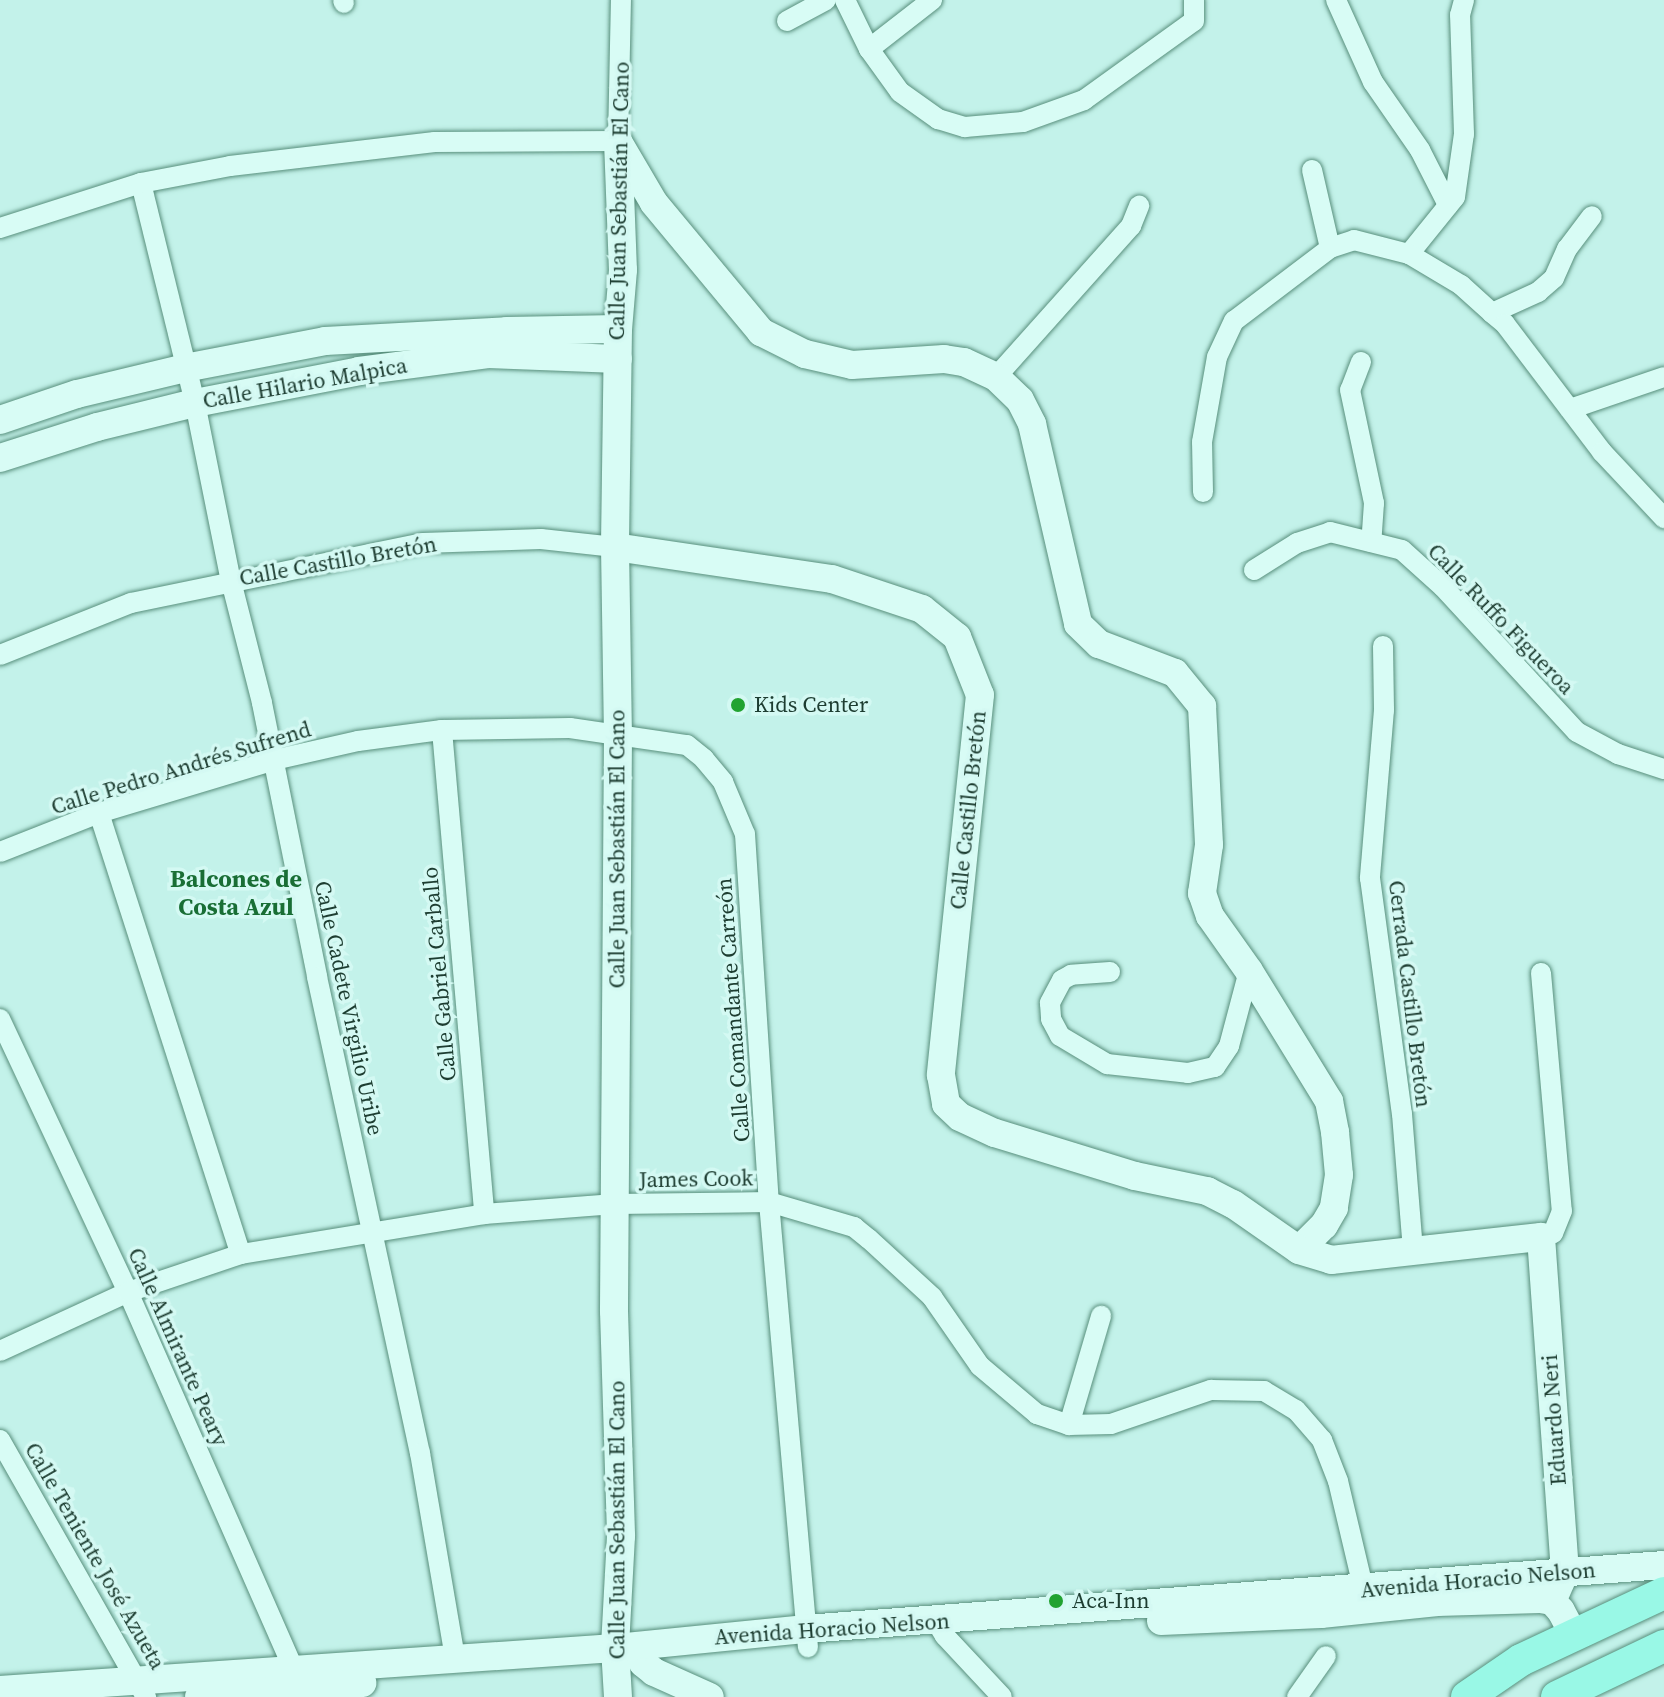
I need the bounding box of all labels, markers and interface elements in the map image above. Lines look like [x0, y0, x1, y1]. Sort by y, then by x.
street label: Calle Juan Sebastián El Cano [603, 61, 635, 341]
street label: Calle Hilario Malpica [201, 352, 409, 414]
street label: Calle Castillo Bretón [237, 531, 439, 591]
street label: Calle Ruffo Figueroa [1422, 538, 1580, 700]
place label: Kids Center [754, 692, 868, 718]
marker: Kids Center [729, 696, 747, 714]
street label: Calle Castillo Bretón [944, 709, 992, 911]
street label: Calle Juan Sebastián El Cano [604, 710, 630, 988]
street label: Calle Pedro Andrés Sufrend [48, 716, 314, 820]
district label: Balcones de Costa Azul [170, 865, 302, 921]
street label: Calle Gabriel Carballo [416, 866, 462, 1082]
street label: Calle Comandante Carreón [711, 877, 755, 1143]
street label: Calle Cadete Virgilio Uribe [309, 878, 389, 1138]
street label: Cerrada Castillo Bretón [1383, 879, 1437, 1109]
street label: James Cook [639, 1165, 753, 1193]
street label: Calle Almirante Peary [122, 1244, 234, 1450]
street label: Eduardo Neri [1536, 1354, 1572, 1486]
street label: Calle Juan Sebastián El Cano [604, 1381, 630, 1659]
street label: Calle Teniente José Azueta [19, 1438, 171, 1674]
street label: Avenida Horacio Nelson [1359, 1557, 1597, 1603]
place label: Aca-Inn [1072, 1588, 1150, 1614]
marker: Aca-Inn [1047, 1592, 1065, 1610]
street label: Avenida Horacio Nelson [713, 1608, 951, 1650]

